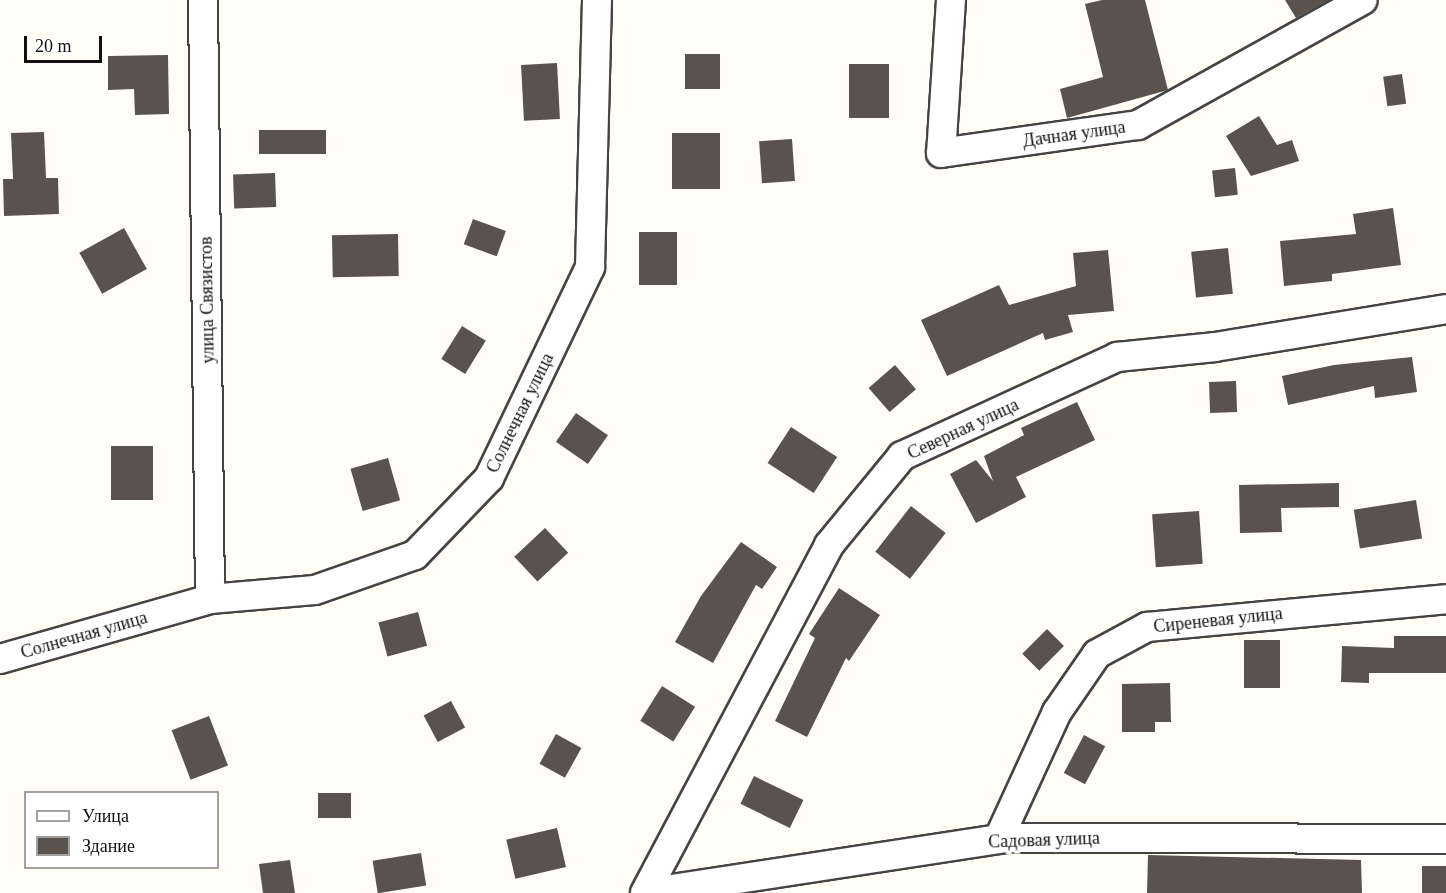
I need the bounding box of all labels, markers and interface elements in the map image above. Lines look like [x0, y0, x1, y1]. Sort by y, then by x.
scale bar [27, 24, 105, 62]
text: 20 m [35, 36, 72, 56]
street label: Дачная улица [1021, 116, 1127, 152]
street label: улица Связистов [195, 236, 219, 364]
street label: Солнечная улица [482, 349, 558, 477]
street label: Северная улица [904, 394, 1022, 464]
street label: Сиреневая улица [1152, 602, 1284, 638]
street label: Солнечная улица [18, 607, 150, 663]
legend [24, 791, 219, 869]
text: Улица [82, 806, 129, 826]
street label: Садовая улица [988, 827, 1100, 853]
text: Здание [82, 836, 135, 856]

